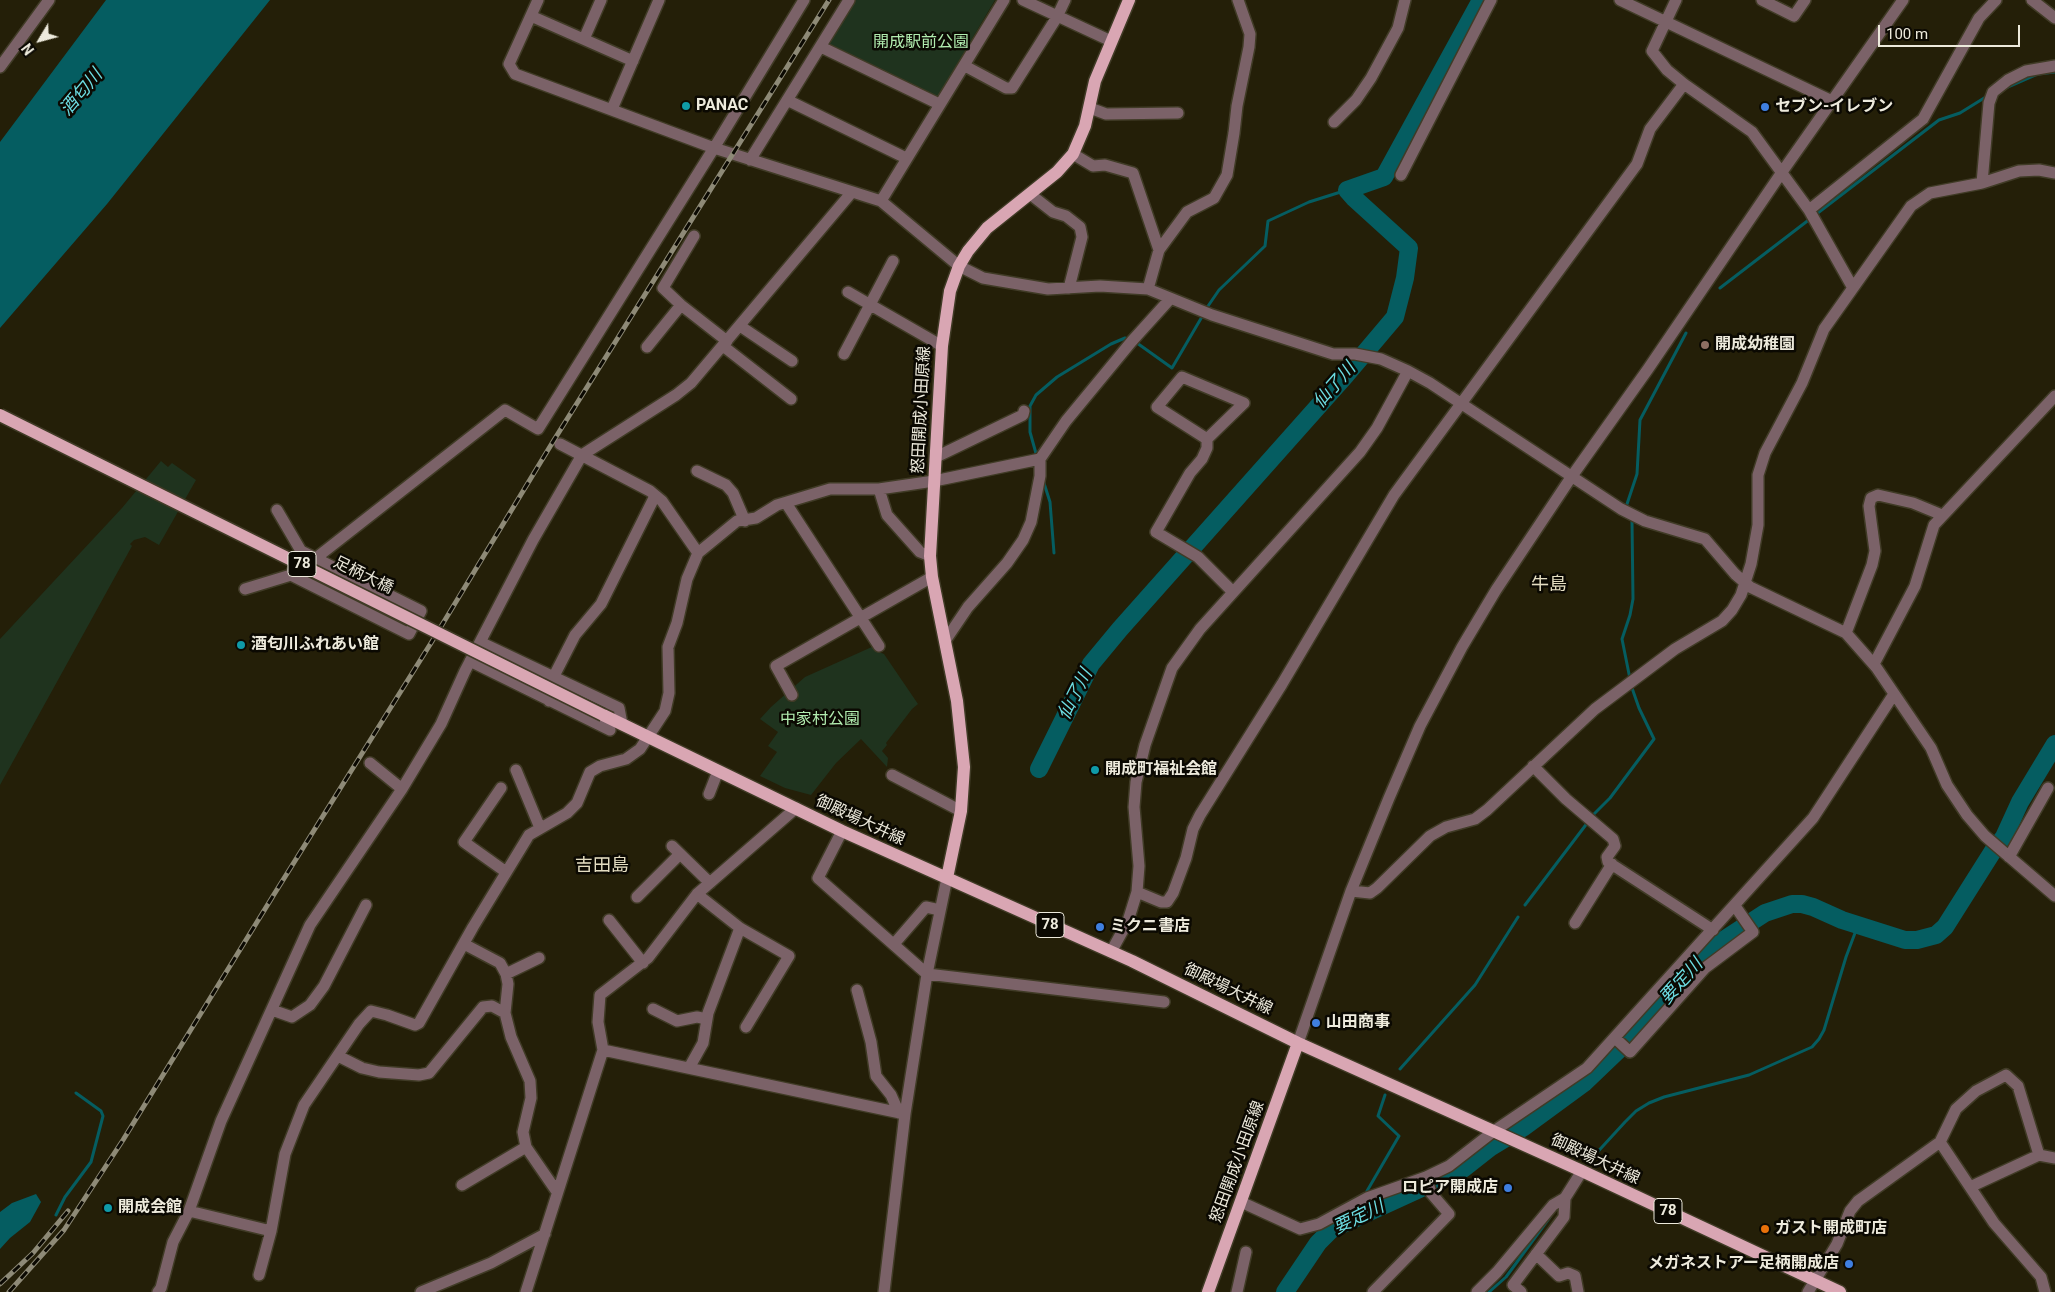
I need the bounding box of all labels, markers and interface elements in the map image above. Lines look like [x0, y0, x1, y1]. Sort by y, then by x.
north arrow [15, 15, 65, 65]
scale bar [1880, 15, 2022, 47]
text: 100 m [1886, 25, 1928, 43]
park label: 開成駅前公園 [873, 33, 969, 53]
text: N [19, 40, 37, 58]
water label: 酒匂川 [56, 65, 108, 121]
place label: PANAC [696, 96, 748, 116]
place label: セブン-イレブン [1775, 97, 1893, 117]
marker: PANAC [680, 100, 692, 112]
marker: セブン-イレブン [1759, 101, 1771, 113]
place label: 開成幼稚園 [1715, 335, 1795, 355]
marker: 開成幼稚園 [1699, 339, 1711, 351]
street label: 怒田開成小田原線 [909, 346, 935, 474]
water label: 仙了川 [1309, 359, 1361, 413]
road number: 78 [288, 552, 316, 576]
street label: 足柄大橋 [330, 553, 396, 599]
district label: 牛島 [1531, 574, 1567, 596]
place label: 酒匂川ふれあい館 [251, 635, 379, 655]
marker: 酒匂川ふれあい館 [235, 639, 247, 651]
water label: 仙了川 [1054, 666, 1098, 724]
park label: 中家村公園 [780, 710, 860, 730]
place label: 開成町福祉会館 [1105, 760, 1217, 780]
marker: 開成町福祉会館 [1089, 764, 1101, 776]
street label: 御殿場大井線 [812, 792, 908, 850]
district label: 吉田島 [575, 855, 629, 877]
road number: 78 [1036, 912, 1064, 938]
place label: ミクニ書店 [1110, 917, 1190, 937]
marker: ミクニ書店 [1094, 921, 1106, 933]
water label: 要定川 [1656, 955, 1708, 1009]
street label: 御殿場大井線 [1181, 960, 1275, 1020]
place label: 山田商事 [1326, 1013, 1390, 1033]
marker: 山田商事 [1310, 1017, 1322, 1029]
street label: 怒田開成小田原線 [1207, 1099, 1269, 1225]
street label: 御殿場大井線 [1547, 1131, 1643, 1189]
place label: ロピア開成店 [1402, 1178, 1498, 1198]
marker: ロピア開成店 [1502, 1182, 1514, 1194]
water label: 要定川 [1330, 1196, 1388, 1240]
place label: 開成会館 [118, 1198, 182, 1218]
road number: 78 [1654, 1198, 1682, 1224]
marker: 開成会館 [102, 1202, 114, 1214]
place label: ガスト開成町店 [1775, 1219, 1887, 1239]
marker: ガスト開成町店 [1759, 1223, 1771, 1235]
place label: メガネストアー足柄開成店 [1648, 1254, 1839, 1274]
marker: メガネストアー足柄開成店 [1843, 1258, 1855, 1270]

